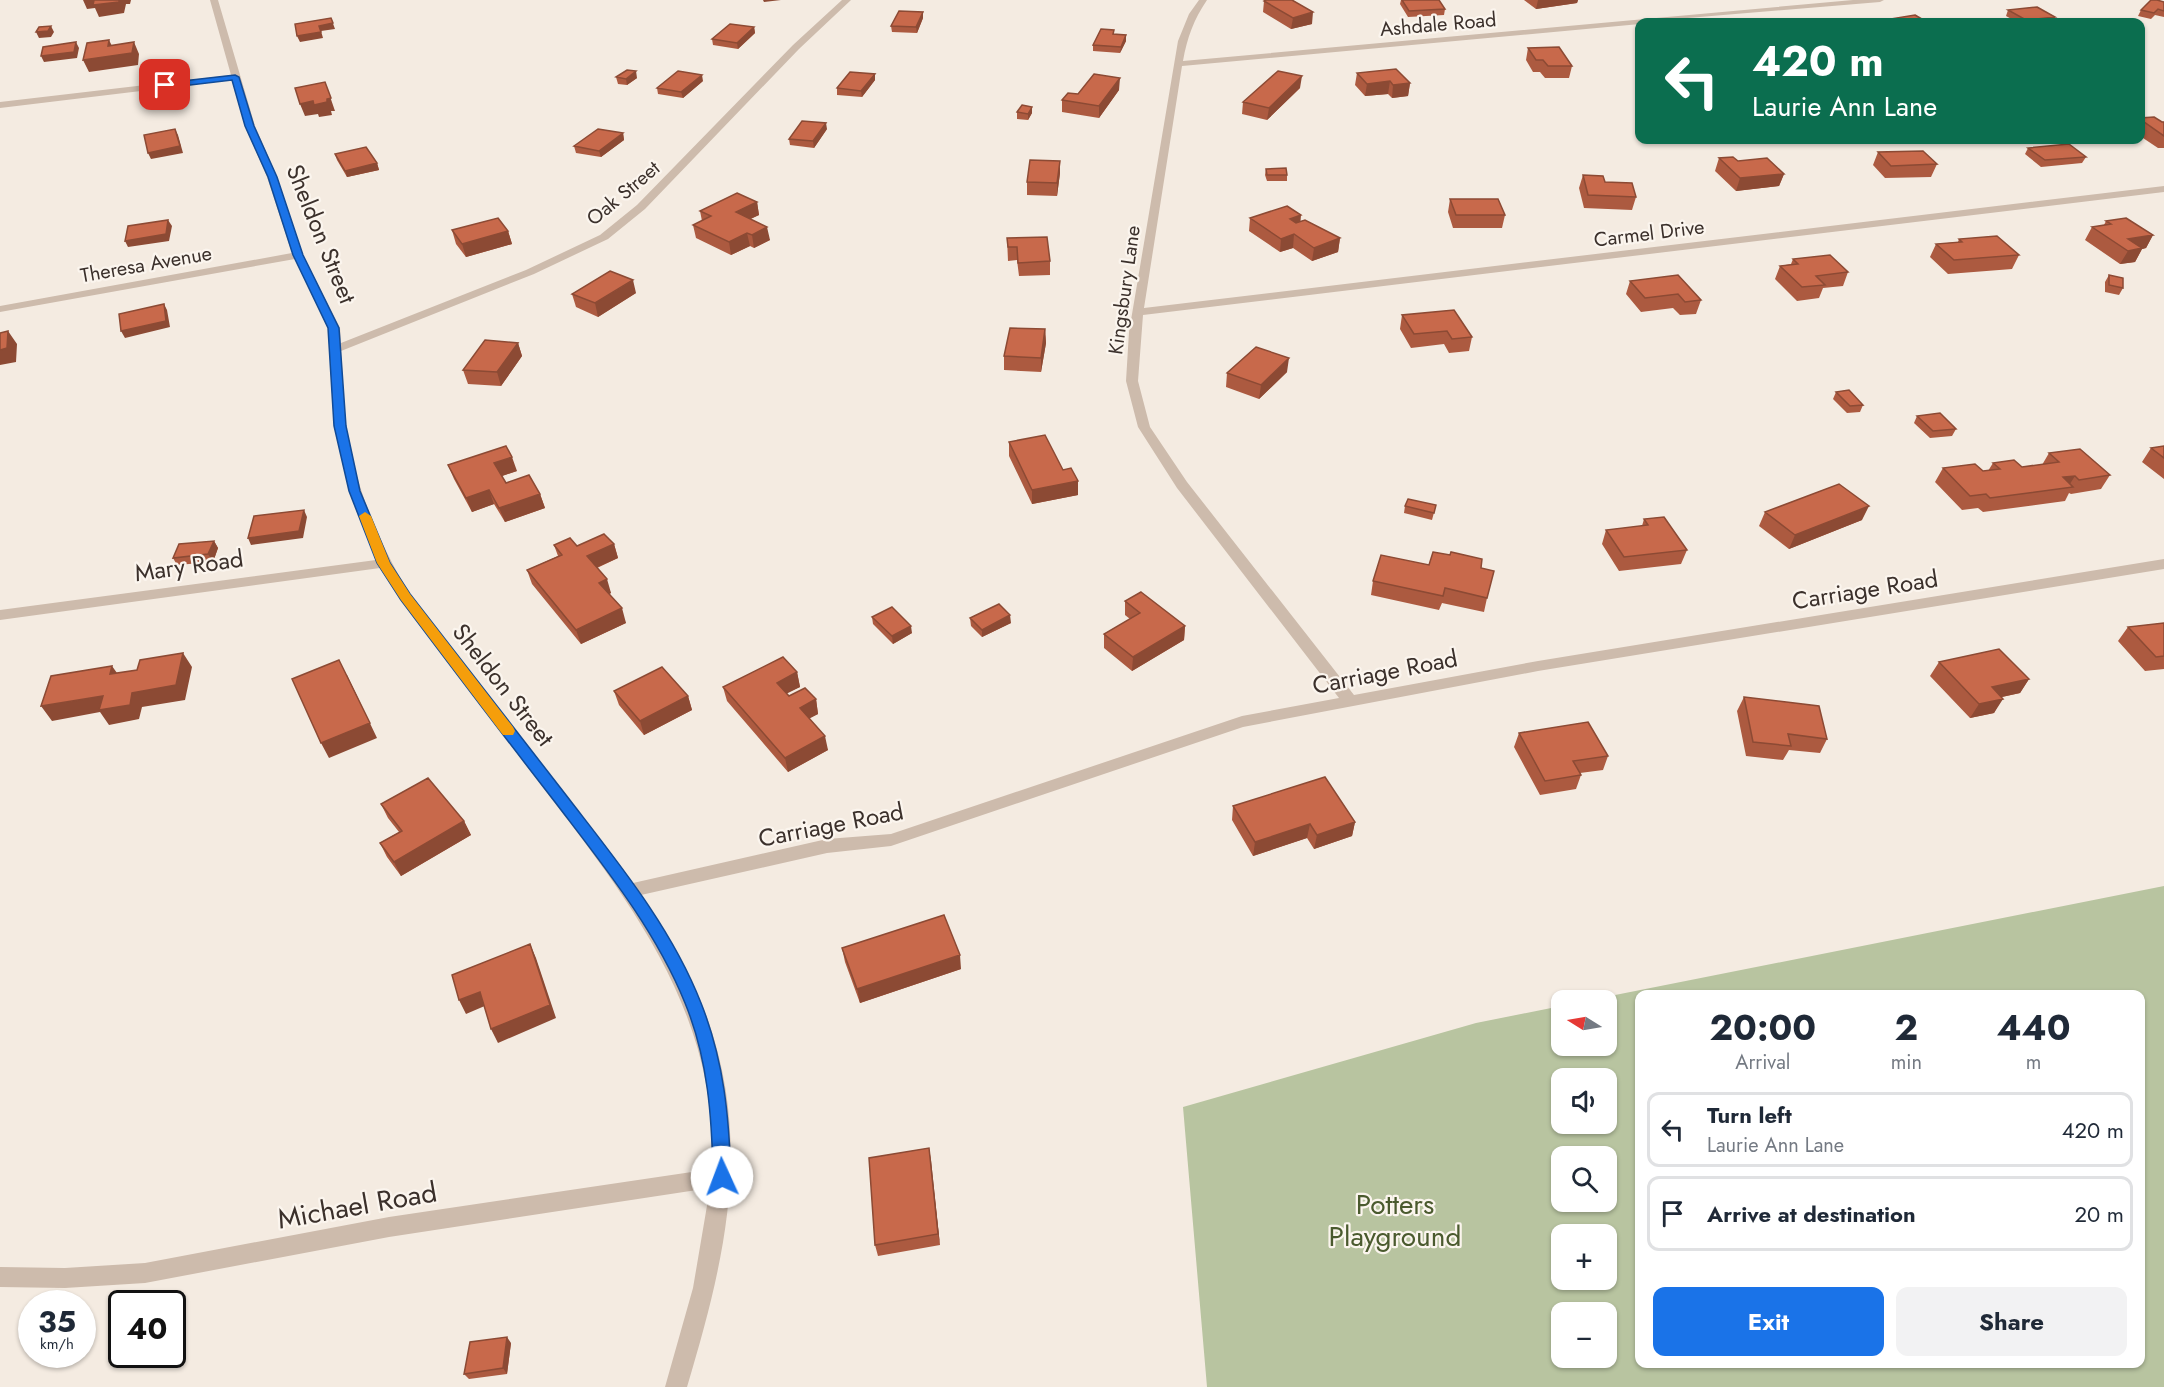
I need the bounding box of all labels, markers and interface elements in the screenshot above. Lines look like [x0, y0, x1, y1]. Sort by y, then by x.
street label: Ashdale Road [1379, 5, 1497, 44]
text: 420 m [1752, 31, 1884, 92]
icon: left [1653, 42, 1731, 120]
pin [139, 59, 190, 110]
icon: arrive [148, 68, 181, 101]
text: Laurie Ann Lane [1752, 87, 1937, 126]
street label: Oak Street [580, 154, 666, 233]
street label: Sheldon Street [278, 159, 365, 309]
street label: Carmel Drive [1592, 212, 1706, 255]
street label: Kingsbury Lane [1101, 224, 1148, 356]
street label: Theresa Avenue [78, 239, 214, 290]
street label: Mary Road [132, 541, 246, 590]
street label: Carriage Road [1789, 561, 1940, 618]
street label: Sheldon Street [444, 616, 563, 754]
street label: Carriage Road [1309, 640, 1461, 703]
street label: Carriage Road [755, 793, 907, 856]
north arrow [1551, 990, 1617, 1056]
map controls [1551, 990, 1617, 1368]
text: 20:00 [1709, 1001, 1816, 1053]
text: 2 [1895, 1001, 1918, 1053]
text: 440 [1996, 1001, 2071, 1053]
text: Arrival [1735, 1048, 1790, 1077]
text: min [1891, 1048, 1922, 1077]
text: m [2026, 1048, 2041, 1077]
button: sound [1551, 1068, 1617, 1134]
text: Turn left [1707, 1099, 1792, 1131]
icon: left [1656, 1113, 1689, 1146]
text: 420 m [2062, 1114, 2124, 1146]
text: Laurie Ann Lane [1707, 1131, 1844, 1160]
position arrow [690, 1145, 754, 1209]
button: search [1551, 1146, 1617, 1212]
street label: Michael Road [274, 1171, 440, 1240]
park label: Potters Playground [1329, 1184, 1461, 1257]
icon: arrive [1656, 1197, 1689, 1230]
text: Arrive at destination [1707, 1198, 1916, 1230]
text: 20 m [2075, 1198, 2124, 1230]
button: + [1551, 1224, 1617, 1290]
button: Exit [1653, 1287, 1884, 1356]
button: Share [1896, 1287, 2127, 1356]
speed limit sign: 40 [108, 1290, 186, 1368]
text: 35 [38, 1300, 76, 1343]
button: − [1551, 1302, 1617, 1368]
text: km/h [40, 1333, 74, 1355]

